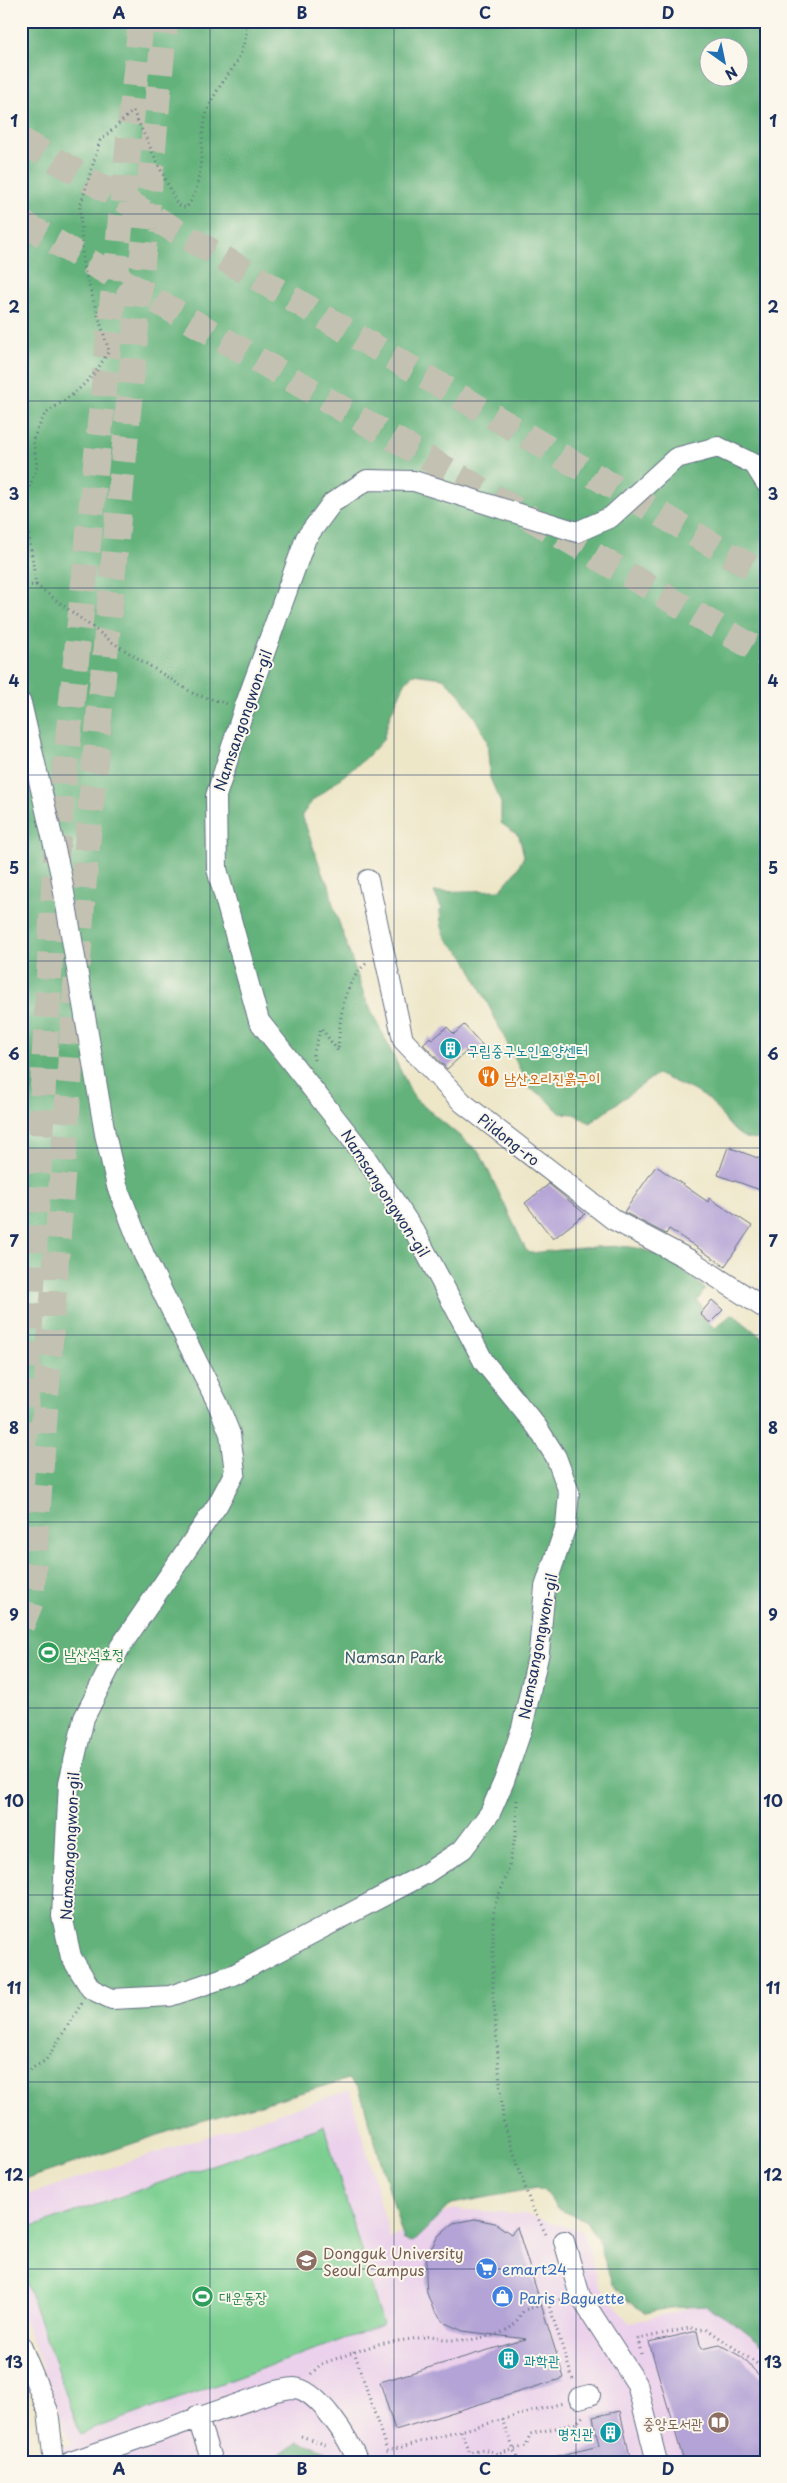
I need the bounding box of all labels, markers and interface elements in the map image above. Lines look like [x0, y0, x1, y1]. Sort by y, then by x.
text: A [113, 0, 126, 24]
text: B [297, 0, 308, 24]
text: C [479, 0, 491, 24]
text: D [662, 0, 674, 24]
north arrow [700, 38, 750, 88]
text: N [721, 61, 742, 85]
text: 1 [10, 108, 18, 132]
text: 1 [769, 108, 777, 132]
text: 2 [8, 294, 20, 318]
text: 2 [767, 294, 779, 318]
text: 3 [9, 481, 19, 505]
text: 3 [768, 481, 778, 505]
street label: Namsangongwon-gil [207, 646, 277, 794]
text: 4 [9, 668, 20, 692]
text: 4 [768, 668, 779, 692]
text: 5 [9, 855, 19, 879]
text: 5 [768, 855, 778, 879]
building icon: 구립중구노인요양센터 [439, 1037, 463, 1061]
place label: 구립중구노인요양센터 [467, 1038, 588, 1061]
text: 6 [8, 1041, 20, 1065]
text: 6 [767, 1041, 779, 1065]
restaurant icon: 남산오리진흙구이 [476, 1065, 500, 1089]
place label: 남산오리진흙구이 [504, 1066, 601, 1089]
street label: Pildong-ro [473, 1107, 545, 1171]
street label: Namsangongwon-gil [336, 1125, 436, 1261]
text: 7 [9, 1228, 19, 1252]
text: 7 [768, 1228, 778, 1252]
text: 8 [9, 1415, 19, 1439]
text: 8 [768, 1415, 778, 1439]
street label: Namsangongwon-gil [512, 1571, 562, 1721]
text: 9 [9, 1602, 19, 1626]
text: 9 [768, 1602, 778, 1626]
sports icon: 남산석호정 [36, 1641, 60, 1665]
place label: 남산석호정 [64, 1642, 124, 1665]
park label: Namsan Park [345, 1645, 443, 1668]
street label: Namsangongwon-gil [54, 1771, 84, 1921]
text: 10 [4, 1788, 24, 1812]
text: 10 [763, 1788, 783, 1812]
text: 11 [7, 1975, 21, 1999]
text: 11 [766, 1975, 780, 1999]
text: 12 [5, 2162, 23, 2186]
text: 12 [764, 2162, 782, 2186]
place label: Dongguk University Seoul Campus [323, 2241, 464, 2281]
school or university icon: Dongguk University Seoul Campus [295, 2249, 319, 2273]
supermarket icon: emart24 [474, 2256, 498, 2280]
place label: emart24 [502, 2257, 567, 2280]
sports icon: 대운동장 [191, 2284, 215, 2308]
place label: 대운동장 [219, 2285, 267, 2308]
shop icon: Paris Baguette [491, 2285, 515, 2309]
place label: Paris Baguette [519, 2286, 624, 2309]
building icon: 과학관 [496, 2347, 520, 2371]
place label: 과학관 [524, 2348, 560, 2371]
text: 13 [5, 2349, 23, 2373]
text: 13 [764, 2349, 782, 2373]
library icon: 중앙도서관 [707, 2410, 731, 2434]
place label: 중앙도서관 [643, 2411, 703, 2434]
building icon: 명진관 [598, 2420, 622, 2444]
place label: 명진관 [558, 2421, 594, 2444]
text: A [113, 2456, 126, 2480]
text: B [297, 2456, 308, 2480]
text: C [479, 2456, 491, 2480]
text: D [662, 2456, 674, 2480]

